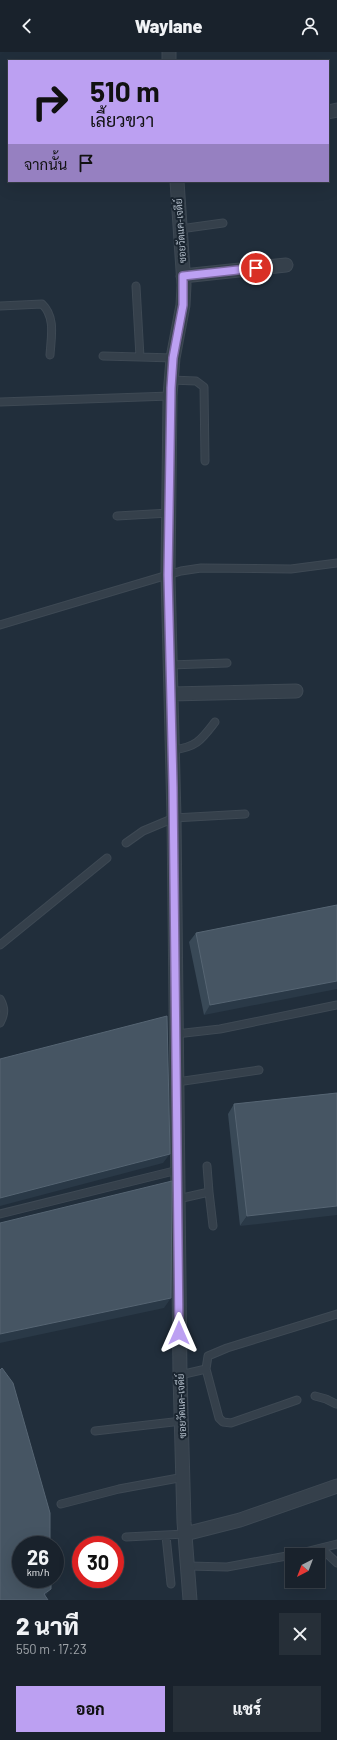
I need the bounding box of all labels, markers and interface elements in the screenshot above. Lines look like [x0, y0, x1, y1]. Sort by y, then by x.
icon: back [16, 15, 38, 37]
text: Waylane [135, 15, 202, 37]
icon: person [299, 15, 321, 37]
text: 510 m [90, 74, 160, 108]
icon: right [24, 76, 76, 128]
text: เลี้ยวขวา [90, 109, 154, 131]
icon: arrive [75, 152, 97, 174]
text: จากนั้น [24, 155, 67, 173]
street label: ซอยวัดแค-เจดีย์ [171, 198, 188, 264]
pin [239, 251, 273, 285]
icon: arrive [245, 257, 267, 279]
position arrow [158, 1312, 200, 1354]
street label: ซอยวัดแค-เจดีย์ [173, 1373, 188, 1439]
speed limit sign: 30 [72, 1536, 124, 1588]
text: 26 [27, 1545, 49, 1569]
north arrow [285, 1548, 325, 1588]
map controls [285, 1548, 325, 1588]
text: km/h [27, 1566, 49, 1578]
text: 2 นาที [16, 1611, 79, 1640]
button: close [279, 1613, 321, 1655]
text: 550 m · 17:23 [16, 1641, 87, 1657]
button: ออก [16, 1686, 165, 1732]
button: แชร์ [173, 1686, 321, 1732]

